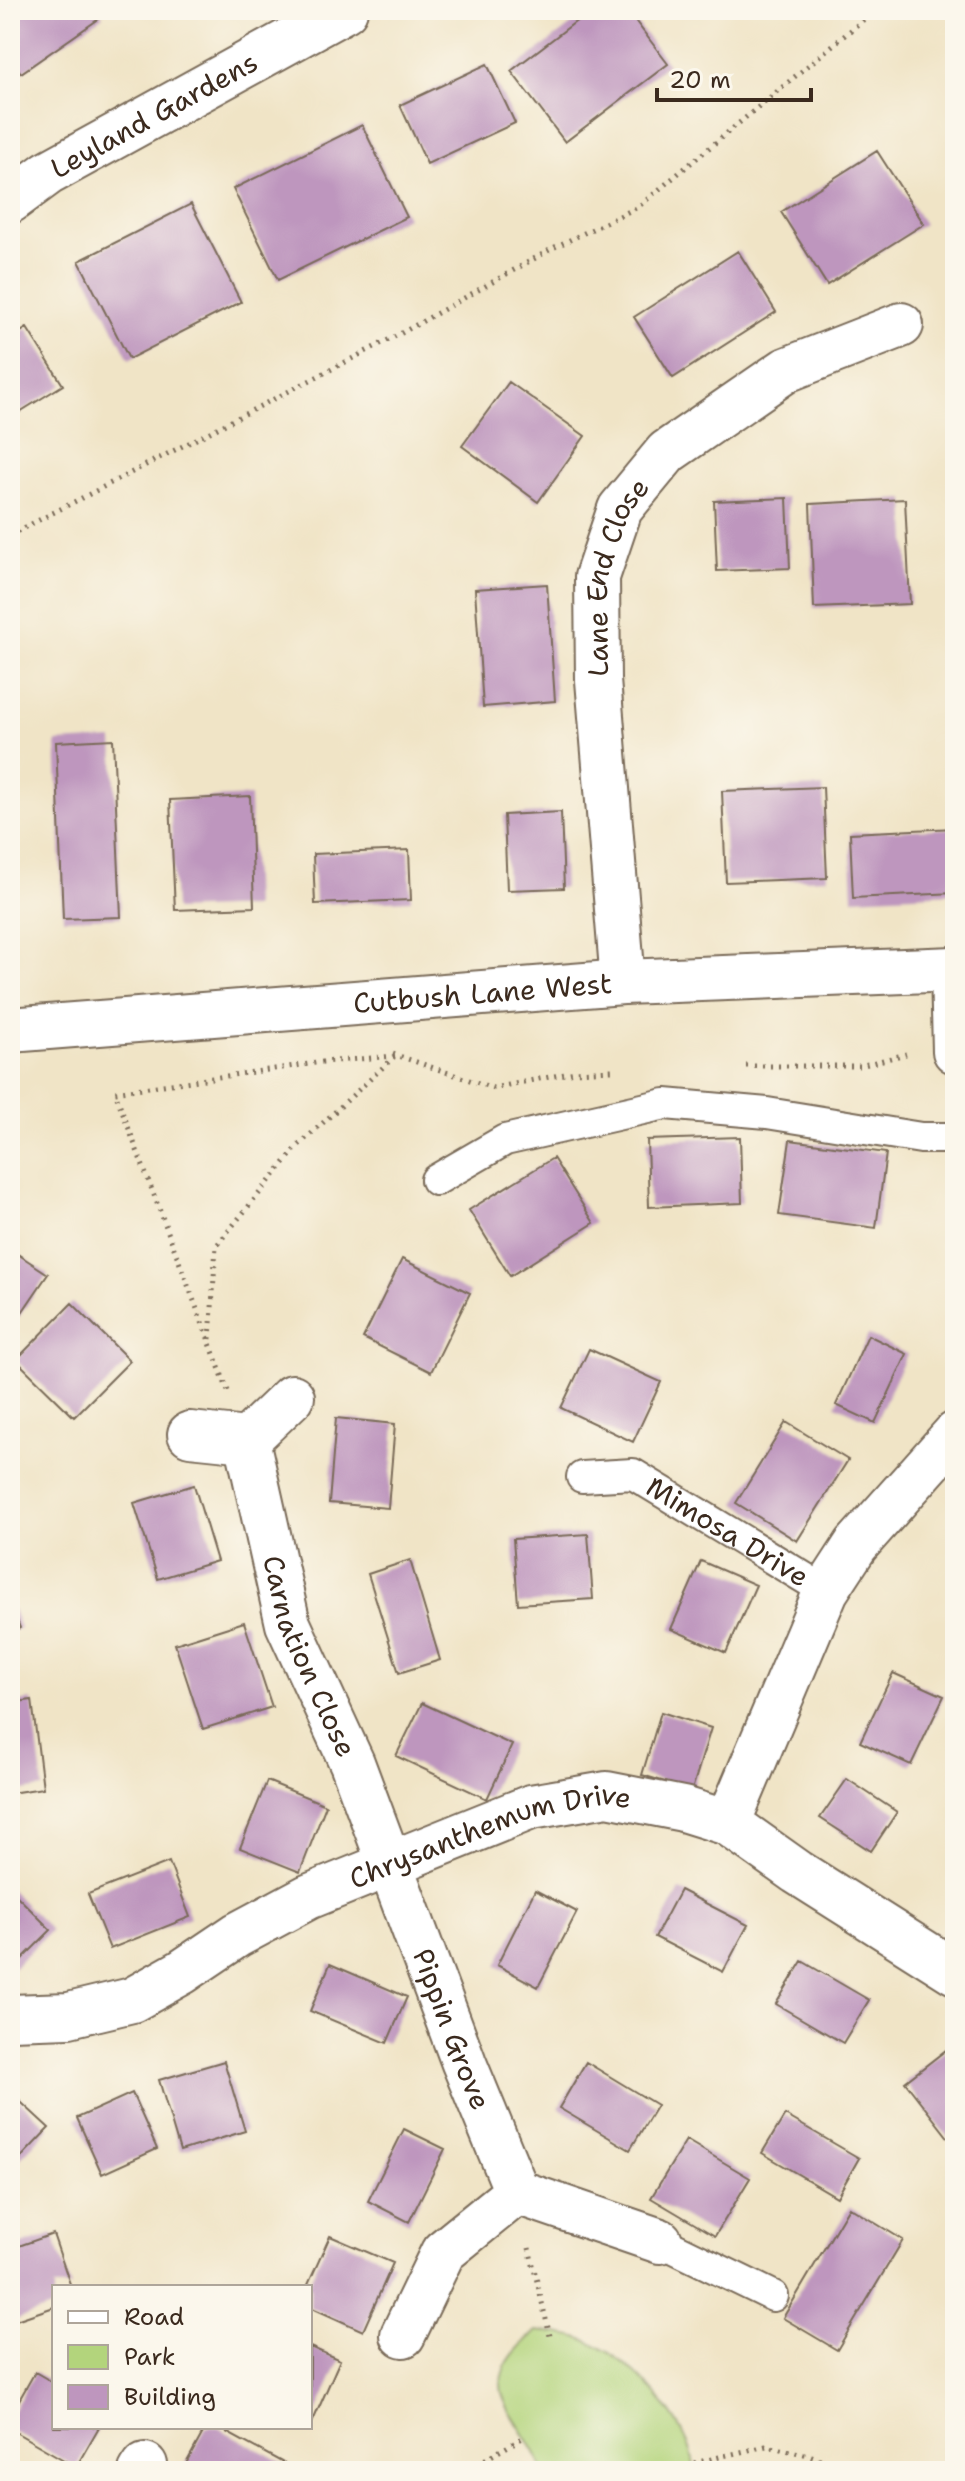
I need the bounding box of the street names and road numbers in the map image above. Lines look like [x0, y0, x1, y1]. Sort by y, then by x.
street label: Leyland Gardens [44, 43, 264, 187]
street label: Lane End Close [576, 469, 657, 677]
street label: Cutbush Lane West [352, 964, 613, 1022]
street label: Mimosa Drive [639, 1468, 816, 1595]
street label: Carnation Close [254, 1552, 366, 1763]
street label: Chrysanthemum Drive [343, 1774, 635, 1897]
street label: Pippin Grove [404, 1943, 500, 2115]

